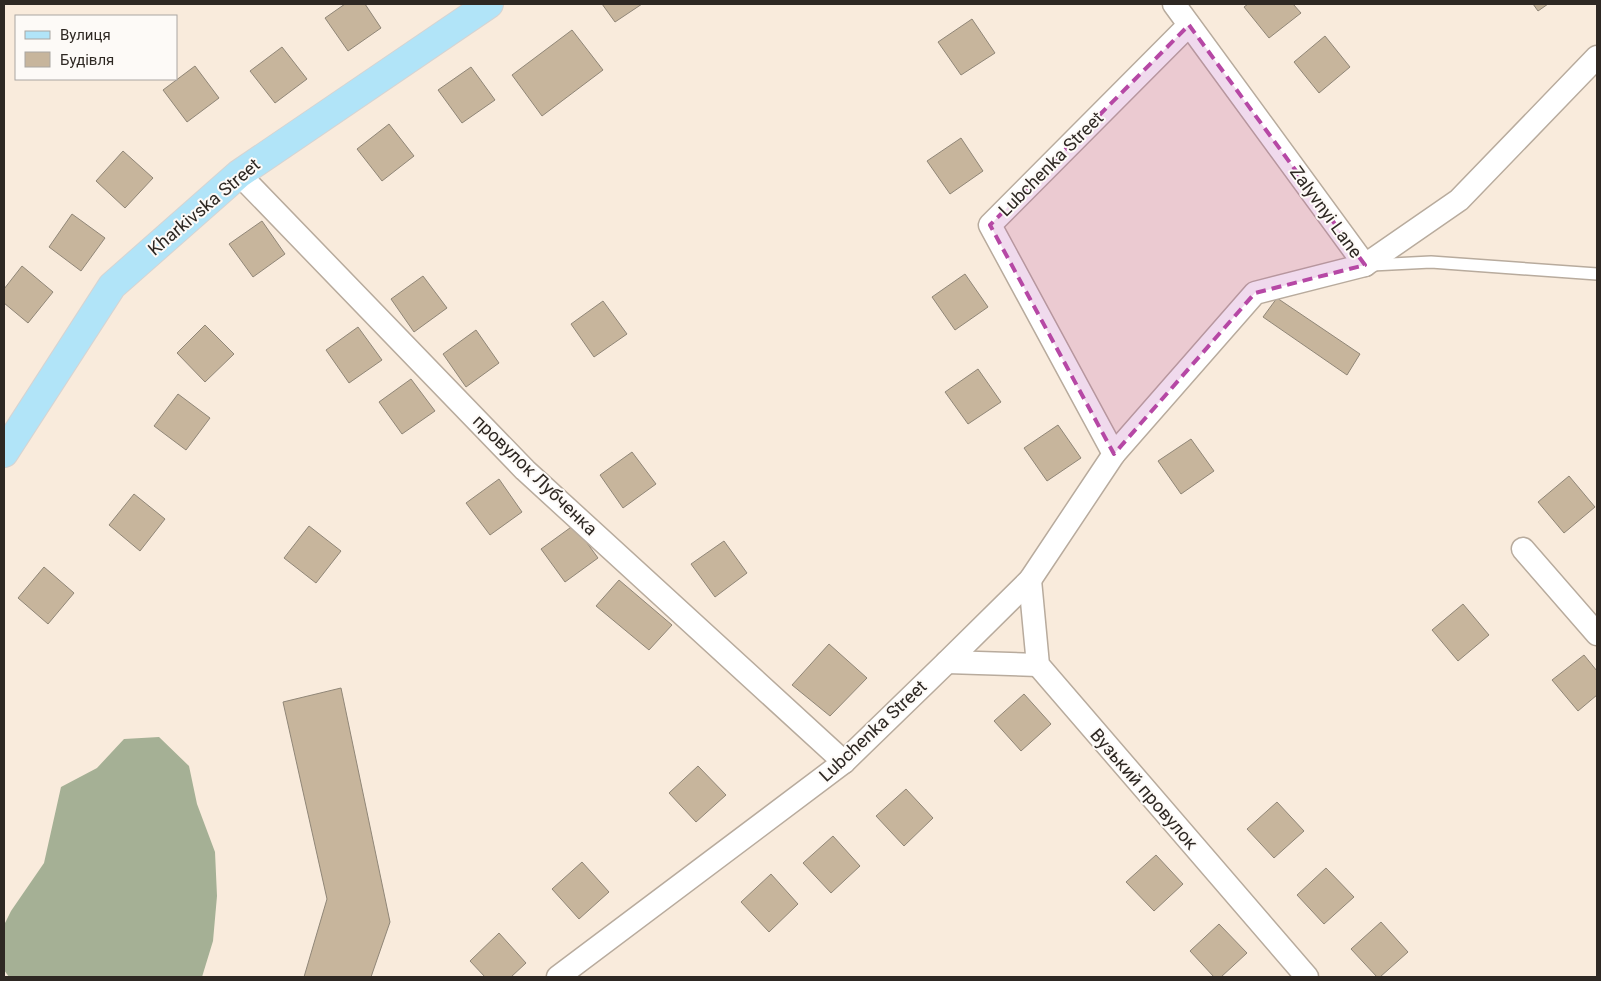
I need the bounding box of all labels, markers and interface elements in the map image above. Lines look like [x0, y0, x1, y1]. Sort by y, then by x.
legend [15, 15, 178, 80]
text: Вулиця [60, 26, 111, 44]
text: Будівля [60, 51, 114, 69]
street label: Lubchenka Street [994, 107, 1107, 220]
street label: Kharkivska Street [144, 154, 264, 259]
street label: Zalyvnyi Lane [1286, 162, 1367, 262]
street label: провулок Лубченка [469, 410, 602, 539]
street label: Lubchenka Street [815, 675, 931, 786]
street label: Вузький провулок [1086, 724, 1203, 854]

